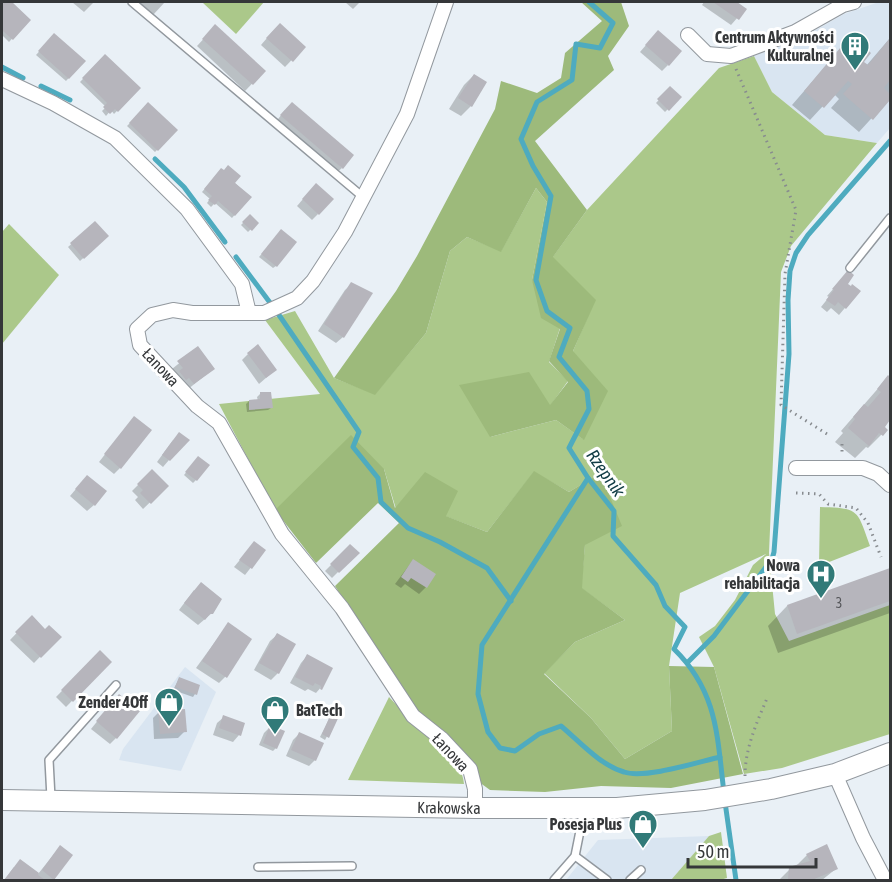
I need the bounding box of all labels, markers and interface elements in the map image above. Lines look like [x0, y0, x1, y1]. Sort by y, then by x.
place label: Centrum Aktywności Kulturalnej [715, 28, 834, 64]
building icon: Centrum Aktywności Kulturalnej [839, 30, 871, 72]
street label: Łanowa [139, 344, 183, 390]
water label: Rzepnik [582, 445, 630, 502]
place label: Nowa rehabilitacja [725, 556, 800, 592]
hospital icon: Nowa rehabilitacja [805, 558, 837, 600]
house number: 3 [836, 595, 842, 611]
shop icon: Zender 4Off [153, 686, 185, 728]
place label: Zender 4Off [78, 693, 148, 711]
shop icon: BatTech [259, 694, 291, 736]
place label: BatTech [296, 701, 343, 719]
street label: Łanowa [429, 729, 473, 775]
street label: Krakowska [417, 798, 481, 817]
shop icon: Posesja Plus [627, 808, 659, 850]
place label: Posesja Plus [549, 815, 622, 833]
scale bar [688, 831, 816, 869]
text: 50 m [697, 841, 729, 862]

